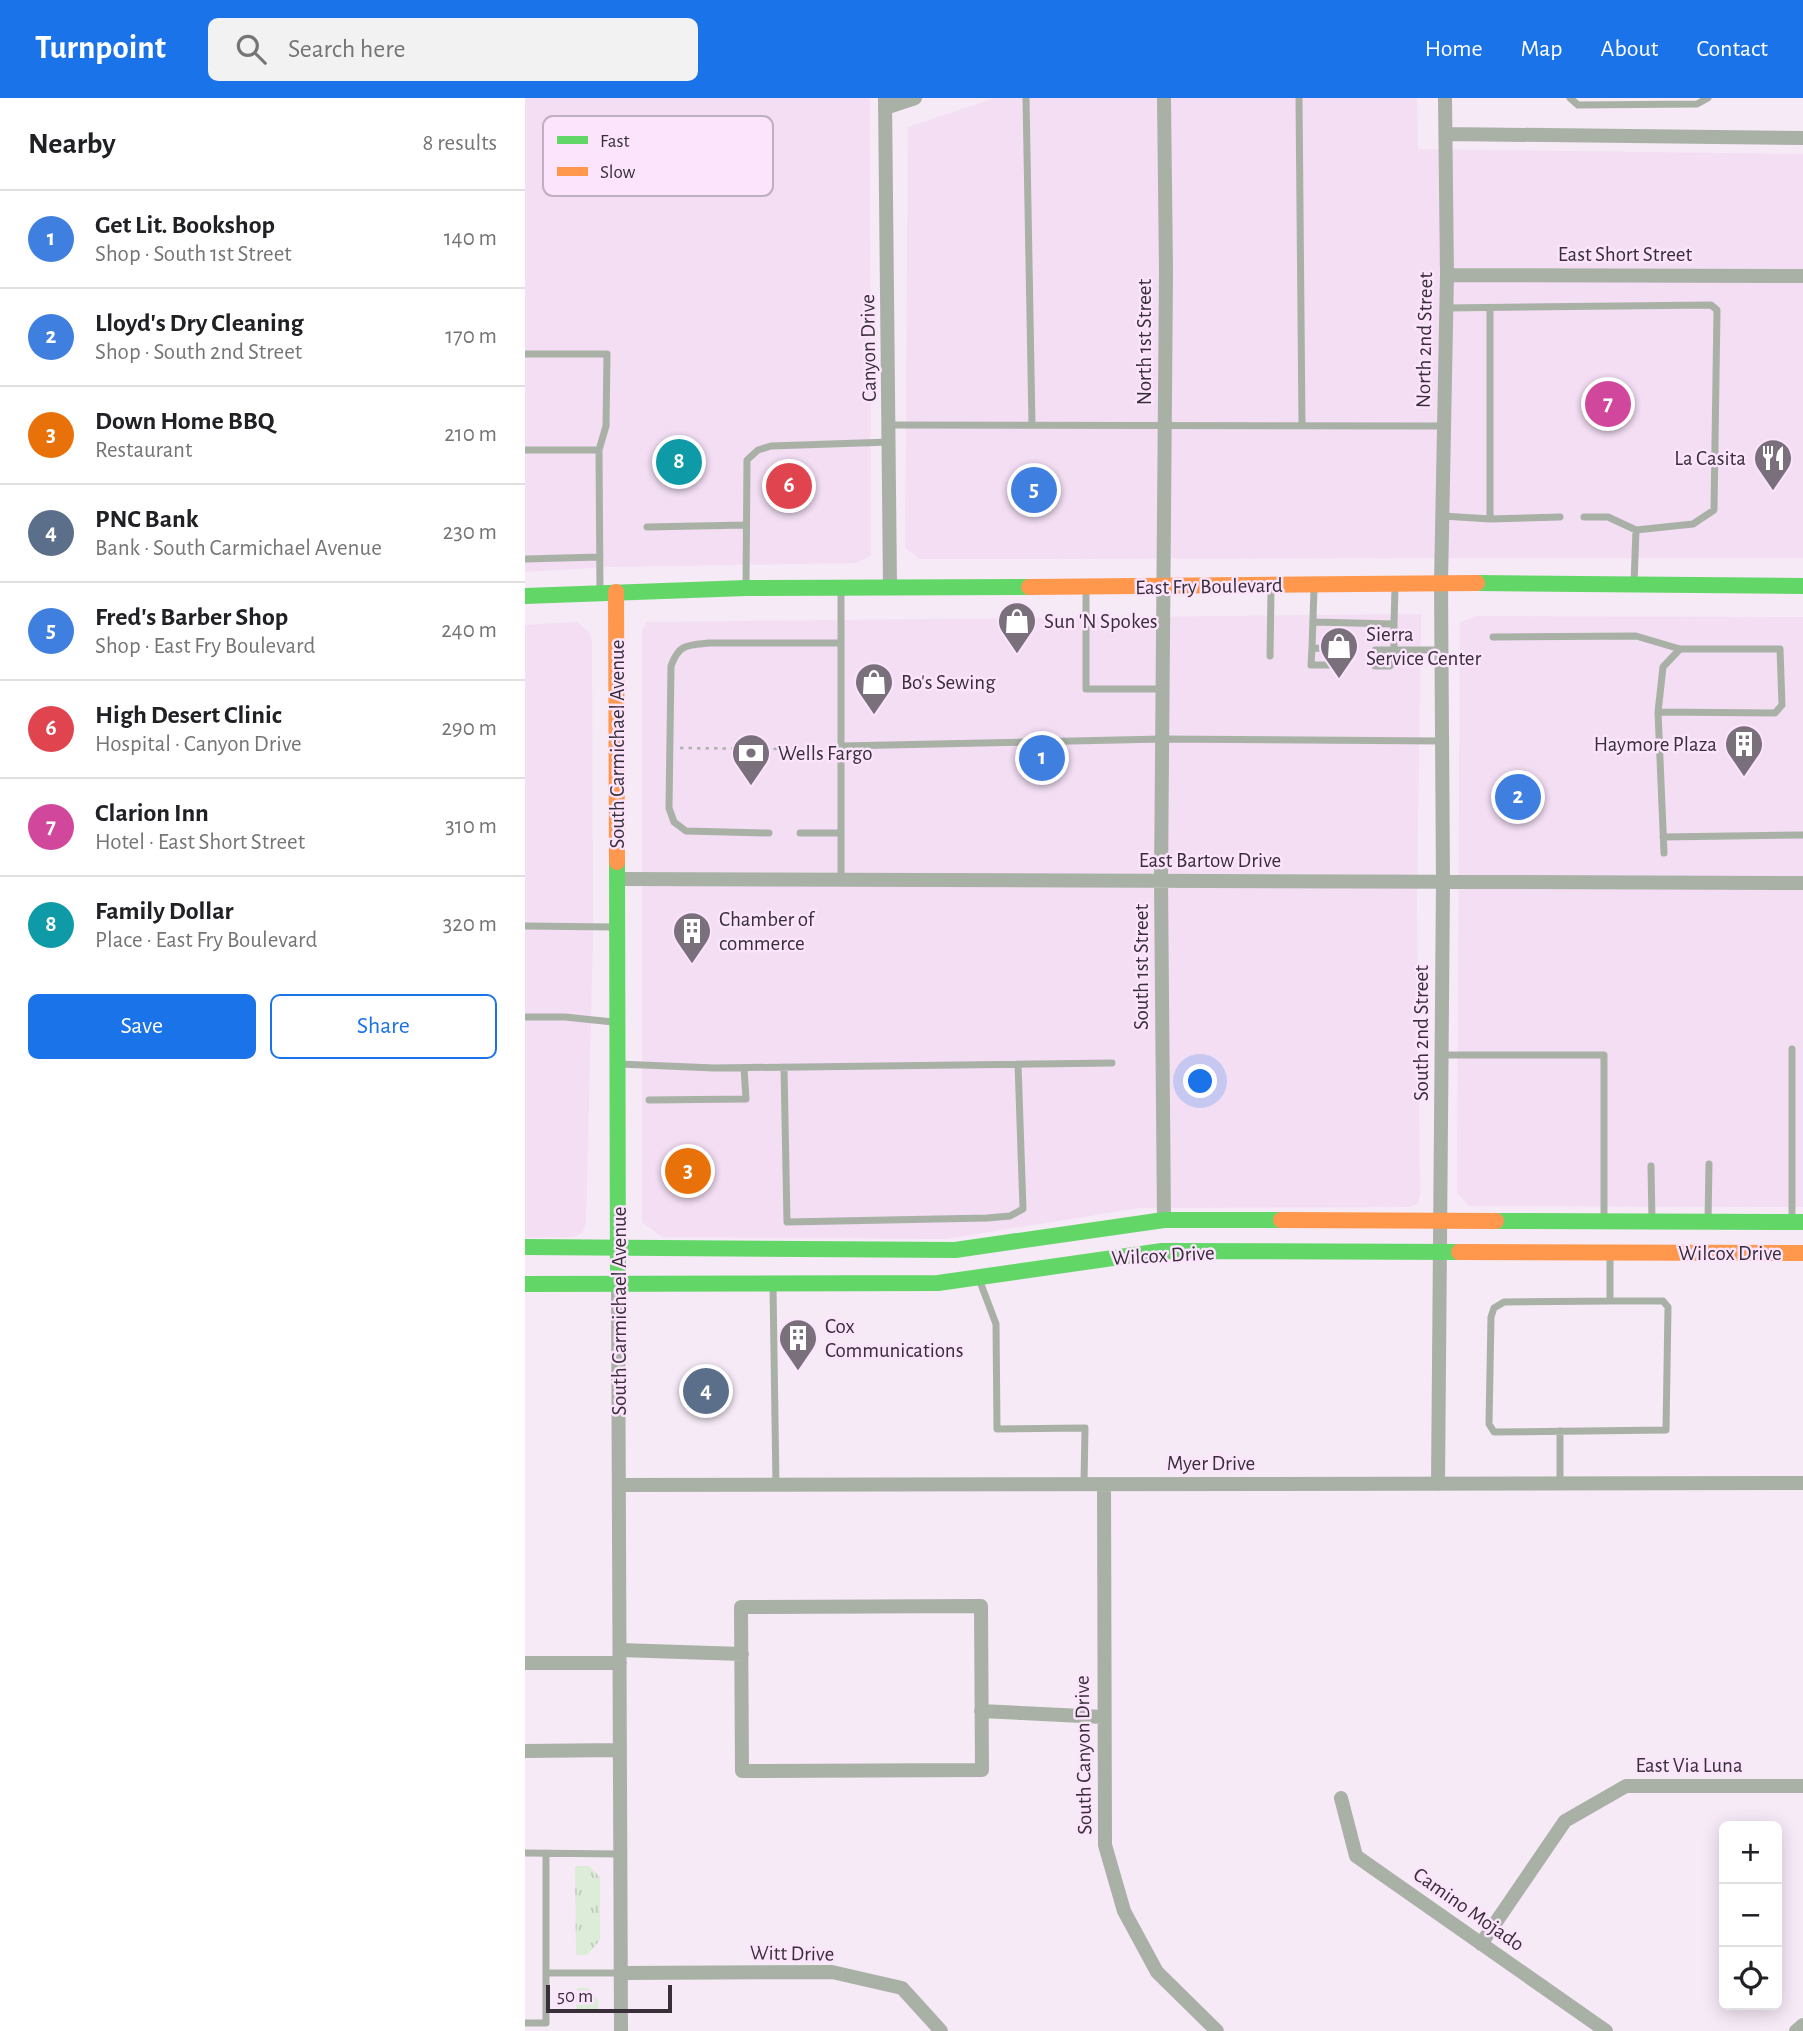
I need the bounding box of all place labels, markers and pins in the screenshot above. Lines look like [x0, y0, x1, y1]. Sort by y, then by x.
pin: 7 [1585, 378, 1631, 430]
pin: 8 [656, 436, 702, 488]
restaurant icon: La Casita [1752, 437, 1794, 492]
place label: La Casita [1674, 448, 1746, 469]
pin: 6 [766, 460, 812, 512]
pin: 5 [1011, 464, 1057, 516]
shop icon: Sun 'N Spokes [996, 600, 1038, 655]
place label: Sun 'N Spokes [1044, 611, 1158, 632]
place label: Sierra Service Center [1366, 624, 1482, 669]
shop icon: Sierra Service Center [1318, 625, 1360, 680]
shop icon: Bo's Sewing [853, 661, 895, 716]
place label: Bo's Sewing [901, 672, 996, 693]
building icon: Haymore Plaza [1723, 723, 1765, 778]
bank icon: Wells Fargo [730, 732, 772, 787]
pin: 1 [1019, 732, 1065, 784]
place label: Haymore Plaza [1594, 734, 1717, 755]
place label: Wells Fargo [778, 743, 872, 764]
pin: 2 [1495, 771, 1541, 823]
place label: Chamber of commerce [719, 909, 816, 954]
building icon: Chamber of commerce [671, 910, 713, 965]
pin: 3 [665, 1145, 711, 1197]
place label: Cox Communications [825, 1316, 963, 1361]
building icon: Cox Communications [777, 1317, 819, 1372]
pin: 4 [683, 1365, 729, 1417]

